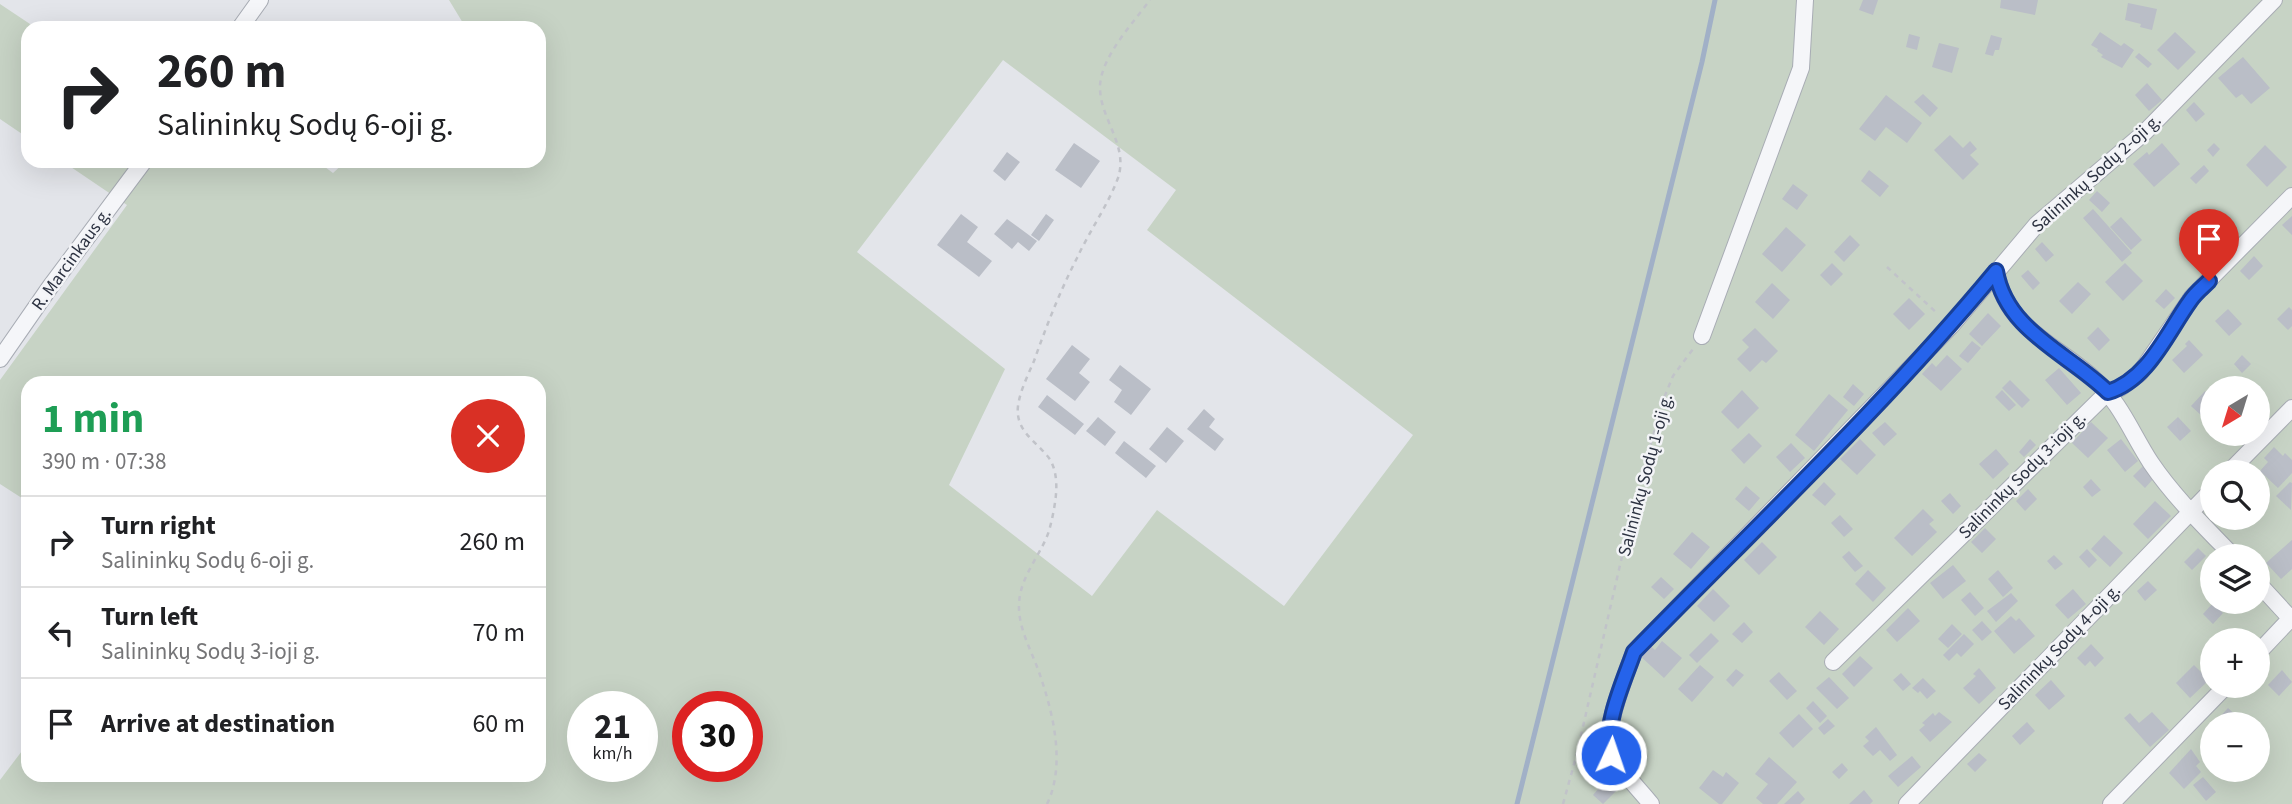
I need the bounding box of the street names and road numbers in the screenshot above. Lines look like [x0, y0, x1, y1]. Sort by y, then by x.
street label: Salininkų Sodų 2-oji g. [2026, 108, 2167, 239]
street label: R. Marcinkaus g. [26, 203, 117, 316]
street label: Salininkų Sodų 1-oji g. [1612, 391, 1679, 559]
street label: Salininkų Sodų 3-ioji g. [1953, 406, 2092, 545]
street label: Salininkų Sodų 4-oji g. [1992, 579, 2126, 716]

